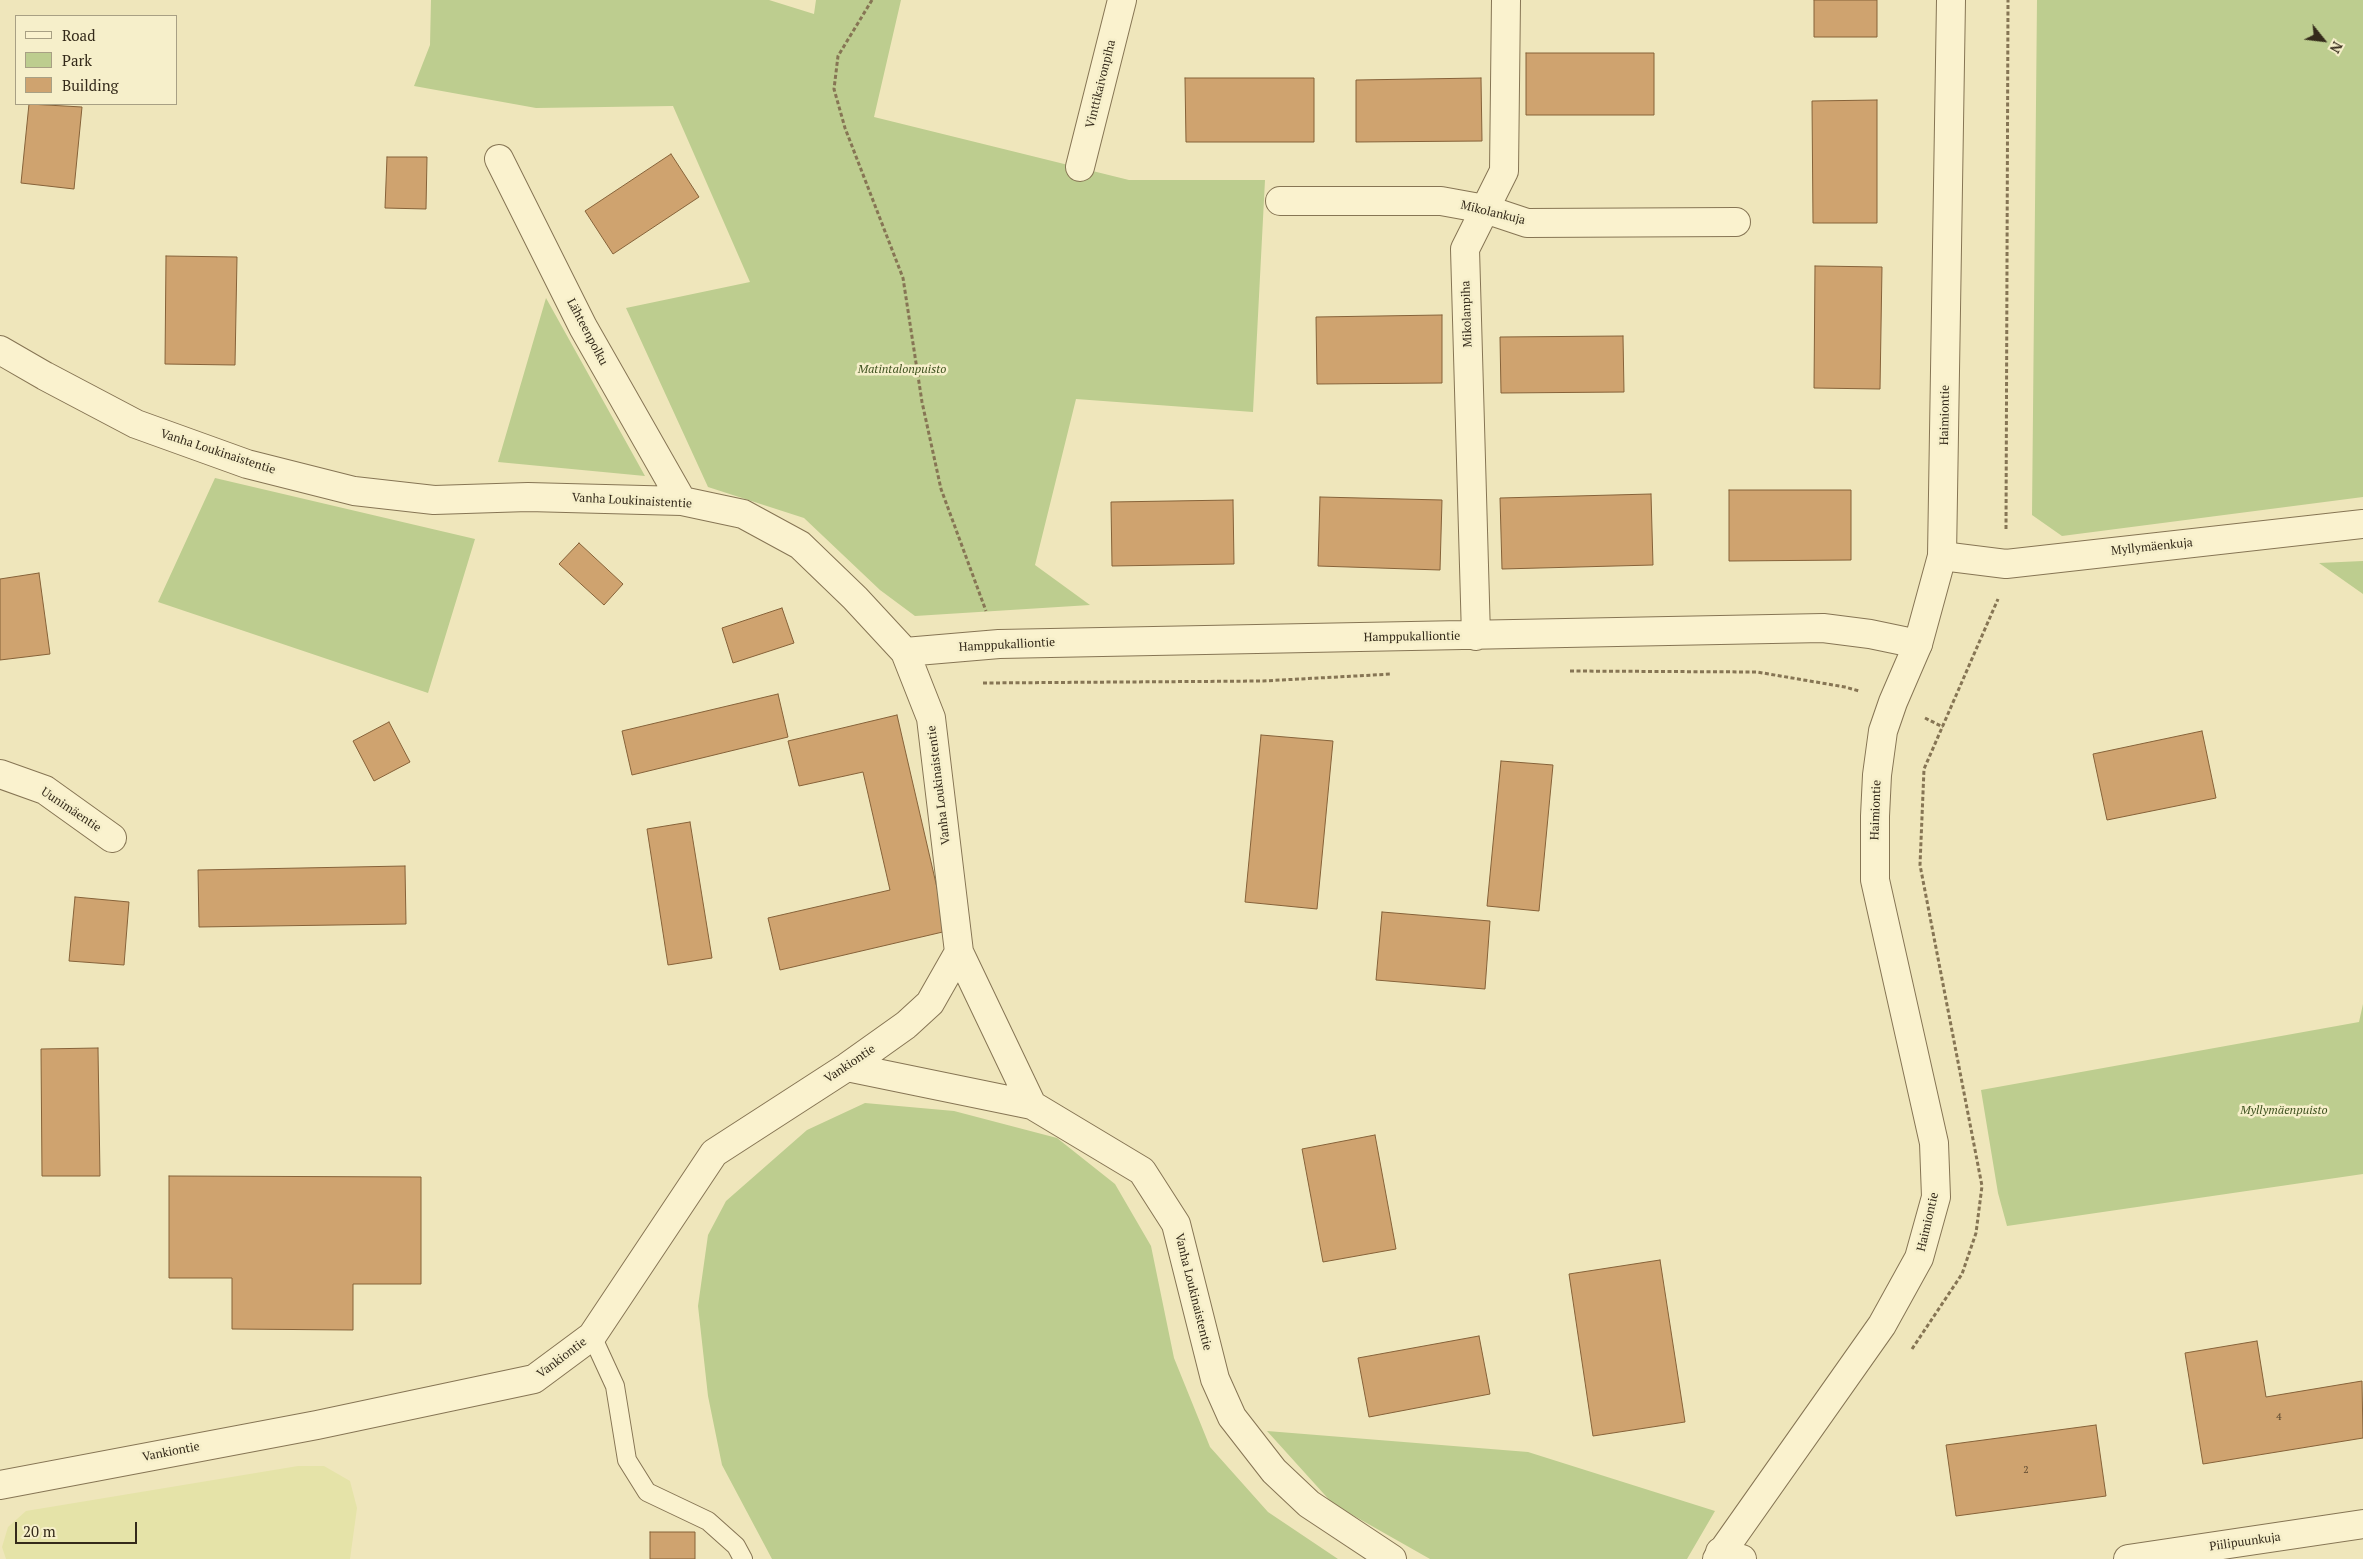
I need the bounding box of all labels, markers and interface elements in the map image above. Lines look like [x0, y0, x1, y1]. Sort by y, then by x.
legend [15, 15, 178, 105]
north arrow [2298, 15, 2348, 65]
text: Road [62, 25, 95, 45]
street label: Vinttikaivonpiha [1083, 38, 1119, 130]
text: N [2326, 38, 2347, 57]
text: Park [62, 50, 92, 70]
text: Building [62, 75, 119, 95]
street label: Mikolankuja [1459, 198, 1527, 228]
street label: Mikolanpiha [1459, 280, 1475, 348]
street label: Lähteenpolku [563, 296, 611, 368]
park label: Matintalonpuisto [858, 363, 946, 377]
street label: Haimiontie [1937, 385, 1953, 445]
street label: Vanha Loukinaistentie [159, 427, 277, 477]
street label: Vanha Loukinaistentie [572, 491, 692, 511]
street label: Myllymäenkuja [2111, 536, 2193, 558]
street label: Hamppukalliontie [1364, 629, 1460, 645]
street label: Hamppukalliontie [958, 635, 1056, 655]
street label: Vanha Loukinaistentie [925, 725, 953, 845]
street label: Haimiontie [1868, 780, 1884, 840]
street label: Uunimäentie [38, 785, 104, 835]
street label: Vankiontie [822, 1042, 878, 1086]
park label: Myllymäenpuisto [2240, 1104, 2328, 1118]
street label: Haimiontie [1914, 1191, 1942, 1253]
street label: Vanha Loukinaistentie [1171, 1232, 1215, 1352]
street label: Vankiontie [534, 1335, 590, 1381]
house number: 4 [2276, 1411, 2282, 1423]
street label: Vankiontie [141, 1439, 201, 1465]
house number: 2 [2023, 1464, 2029, 1476]
scale bar [18, 1512, 140, 1544]
text: 20 m [23, 1521, 56, 1541]
street label: Piilipuunkuja [2208, 1530, 2282, 1554]

